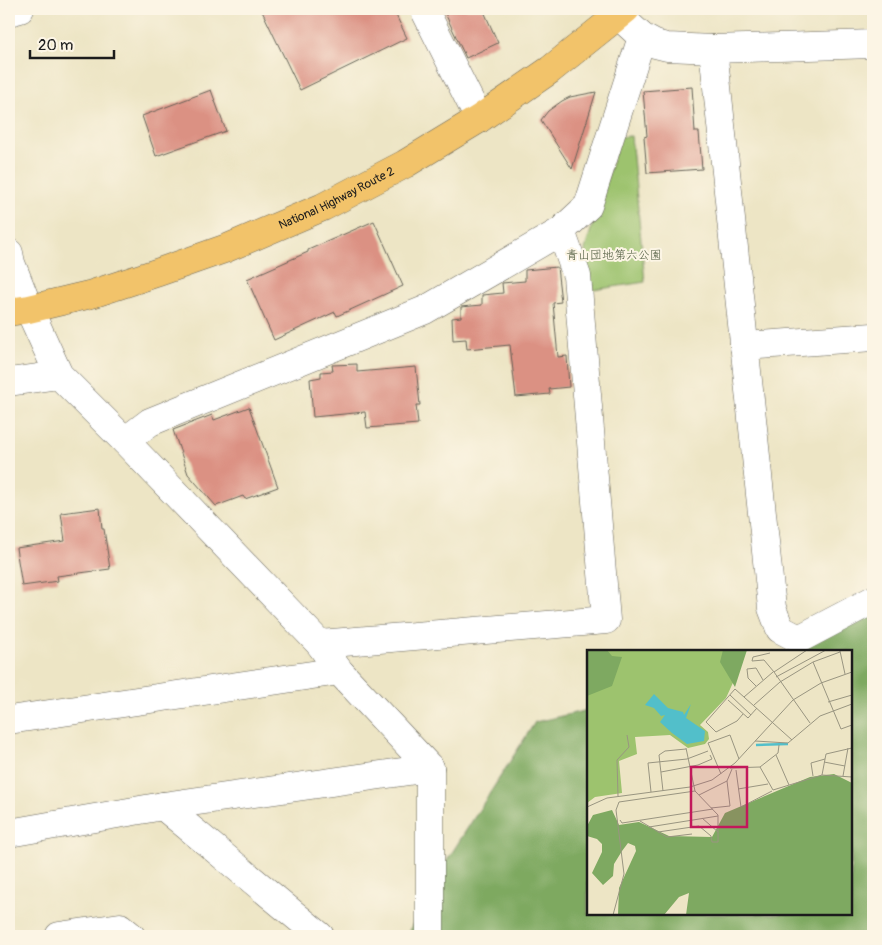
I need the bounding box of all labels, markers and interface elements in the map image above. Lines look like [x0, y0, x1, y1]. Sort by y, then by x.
scale bar [30, 28, 114, 60]
text: 20 m [38, 36, 73, 55]
street label: National Highway Route 2 [276, 163, 397, 233]
park label: 青山団地第六公園 [566, 248, 662, 263]
inset map [587, 650, 852, 915]

